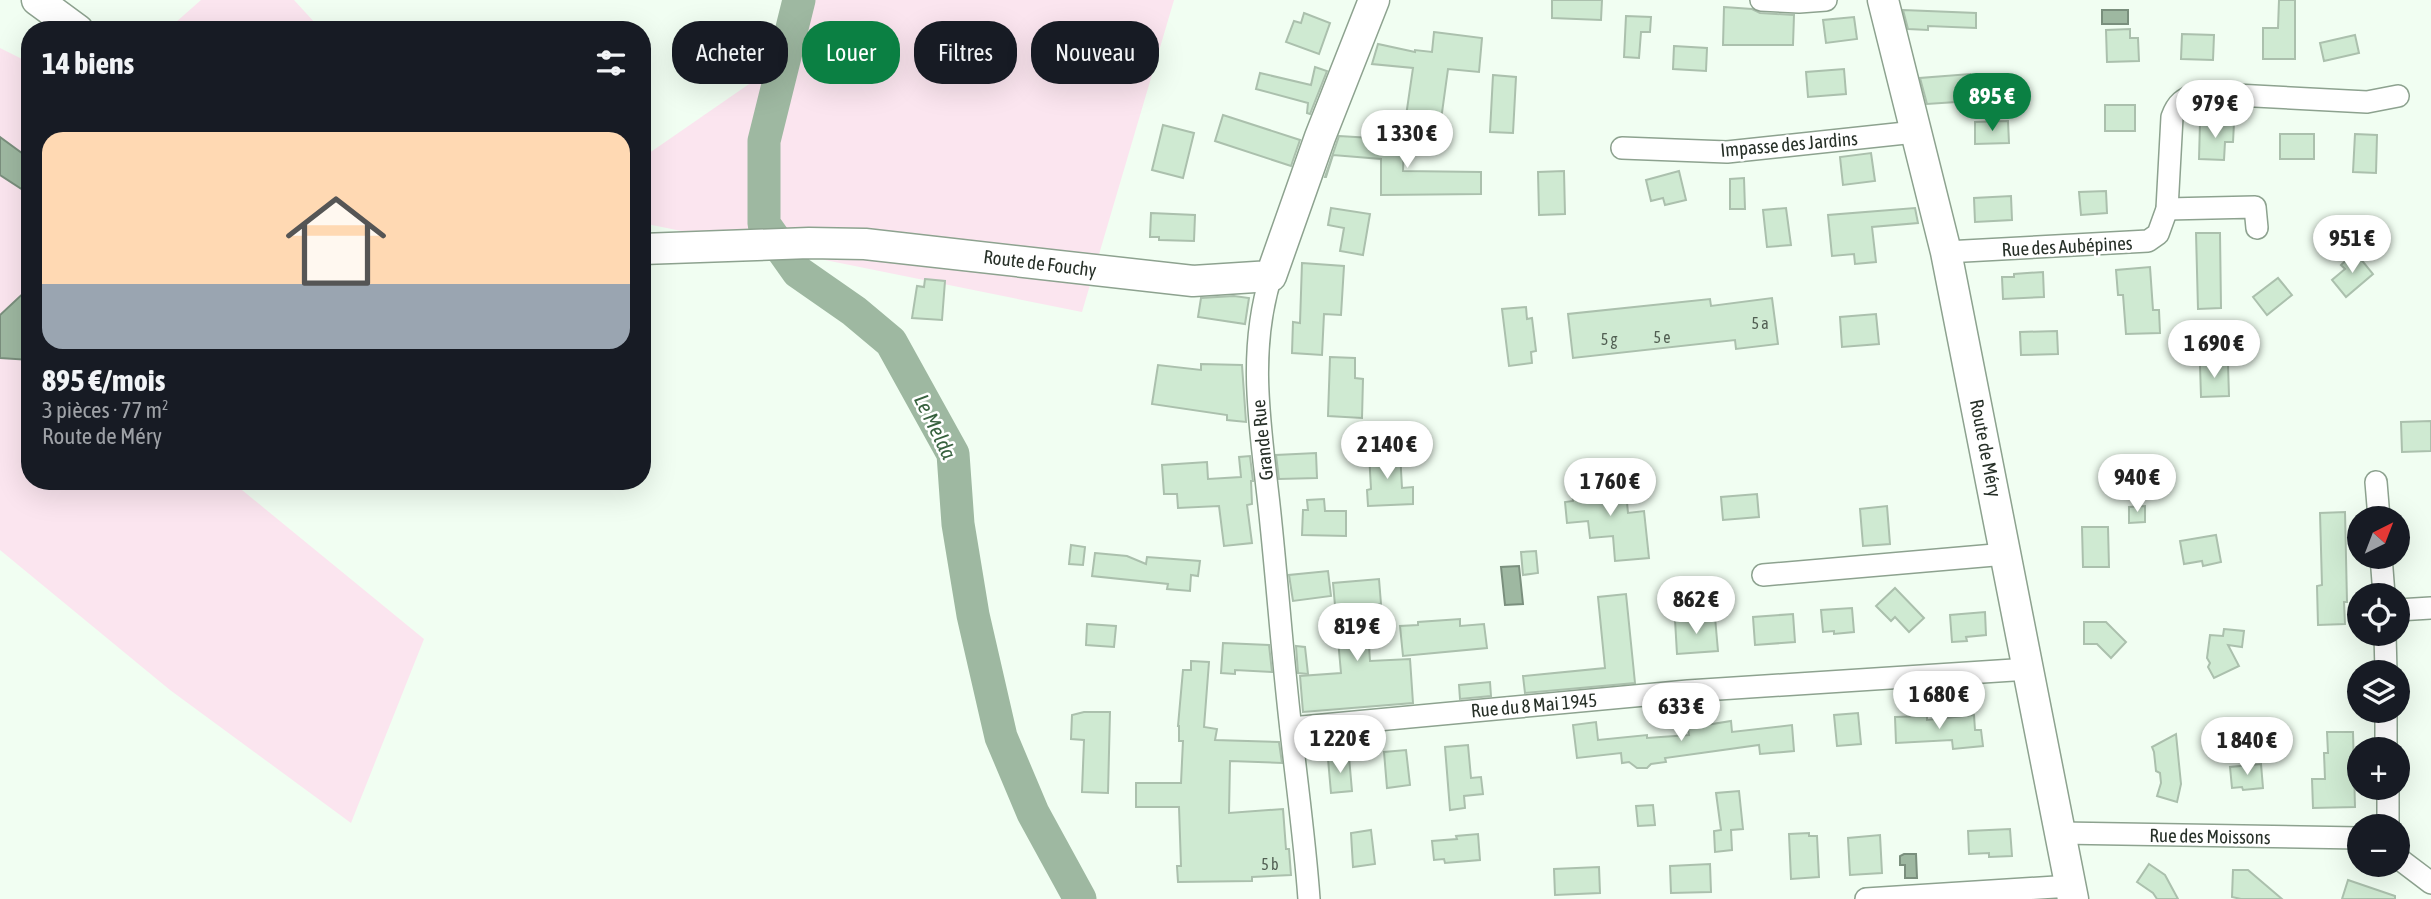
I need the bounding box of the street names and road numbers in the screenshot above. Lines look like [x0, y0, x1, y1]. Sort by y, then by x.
street label: Impasse des Jardins [1719, 127, 1859, 161]
street label: Rue des Aubépines [2001, 232, 2133, 260]
street label: Route de Fouchy [982, 245, 1098, 281]
street label: Route de Méry [1966, 397, 2006, 499]
street label: Grande Rue [1247, 399, 1277, 481]
street label: Rue du 8 Mai 1945 [1470, 689, 1598, 721]
street label: Rue des Moissons [2149, 824, 2271, 848]

